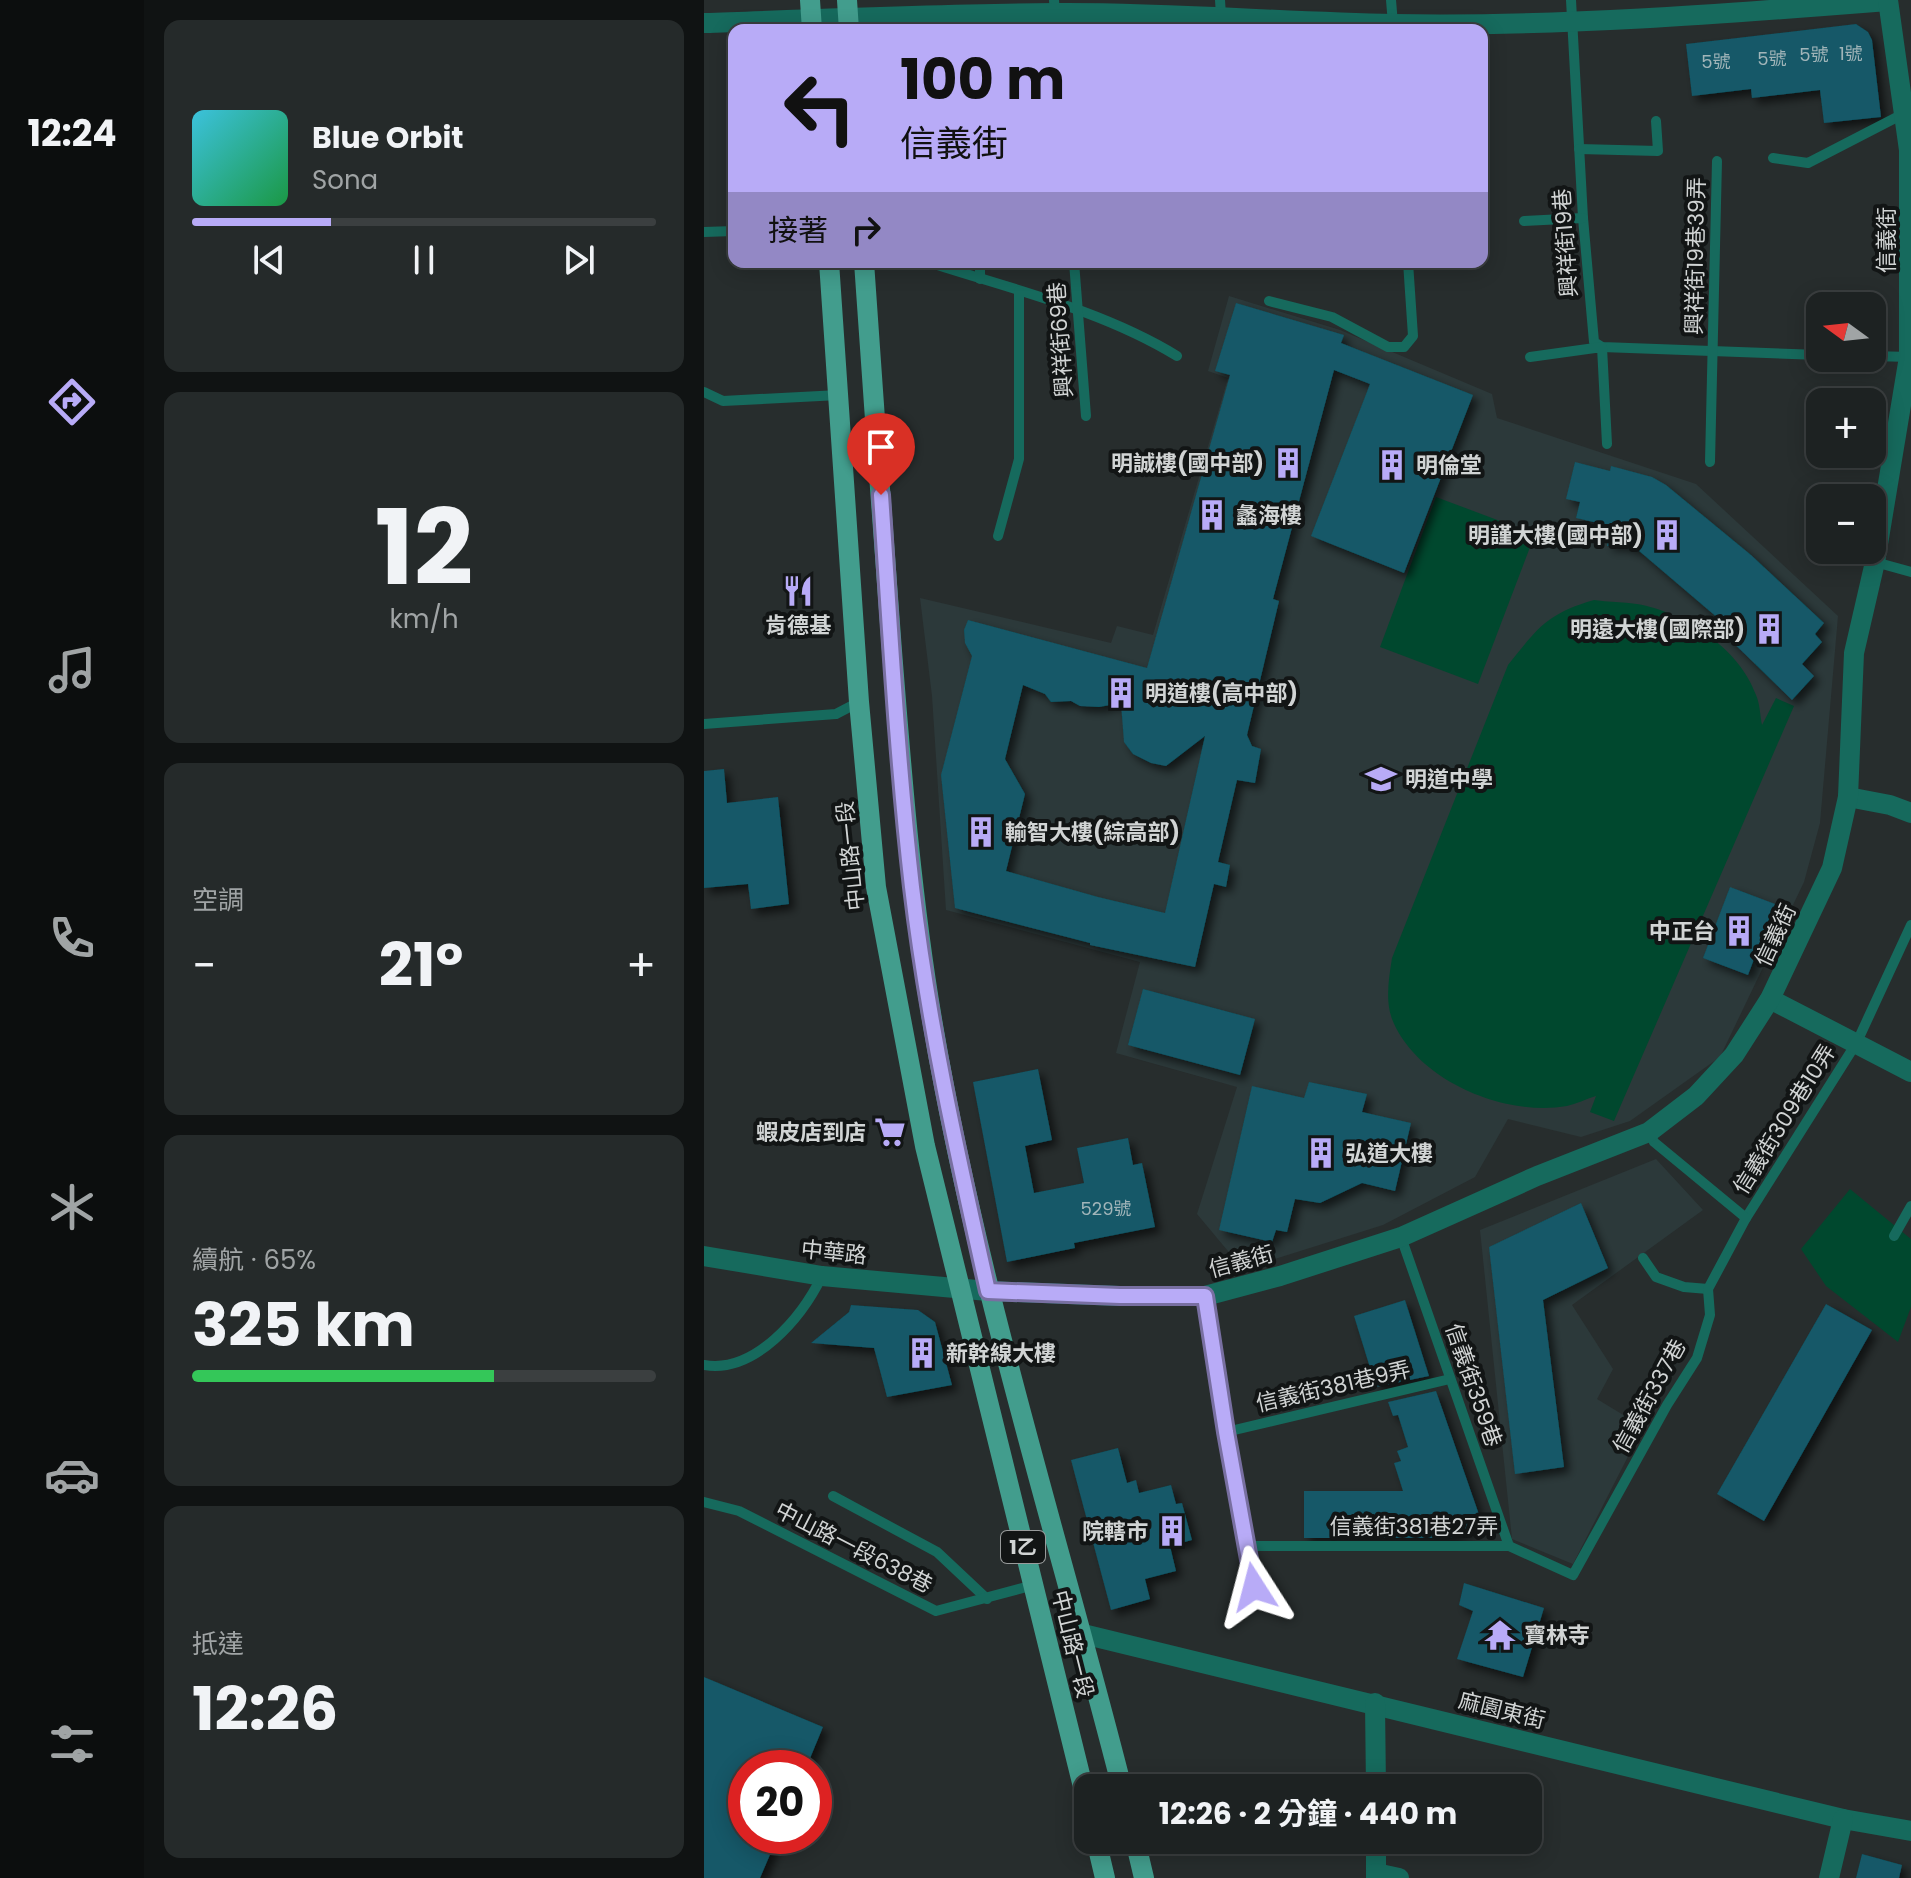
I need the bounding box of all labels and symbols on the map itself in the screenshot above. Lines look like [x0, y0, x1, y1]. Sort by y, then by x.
house number: 1號 [1839, 41, 1863, 66]
house number: 5號 [1799, 42, 1829, 67]
house number: 5號 [1757, 46, 1787, 71]
house number: 5號 [1701, 49, 1731, 74]
street label: 興祥街19巷39弄 [1679, 177, 1712, 335]
street label: 興祥街19巷 [1546, 188, 1585, 298]
street label: 信義街 [1871, 207, 1902, 273]
street label: 興祥街69巷 [1041, 281, 1080, 399]
north arrow [1806, 292, 1886, 372]
pin [847, 413, 915, 495]
building icon: 明誠樓(國中部) [1271, 446, 1305, 480]
place label: 明誠樓(國中部) [1111, 448, 1264, 479]
building icon: 明倫堂 [1375, 448, 1409, 482]
place label: 明倫堂 [1416, 450, 1482, 481]
building icon: 蠡海樓 [1195, 498, 1229, 532]
place label: 蠡海樓 [1236, 500, 1302, 531]
building icon: 明謹大樓(國中部) [1650, 518, 1684, 552]
place label: 明謹大樓(國中部) [1468, 520, 1643, 551]
restaurant icon: 肯德基 [781, 574, 815, 608]
place label: 肯德基 [765, 610, 831, 641]
building icon: 明遠大樓(國際部) [1752, 612, 1786, 646]
place label: 明遠大樓(國際部) [1570, 614, 1745, 645]
building icon: 明道樓(高中部) [1104, 676, 1138, 710]
place label: 明道樓(高中部) [1145, 678, 1298, 709]
school or university icon: 明道中學 [1364, 762, 1398, 796]
place label: 明道中學 [1405, 764, 1493, 795]
street label: 中山路一段 [829, 800, 872, 912]
building icon: 輸智大樓(綜高部) [964, 815, 998, 849]
place label: 輸智大樓(綜高部) [1005, 817, 1180, 848]
street label: 信義街 [1747, 899, 1803, 972]
building icon: 中正台 [1722, 914, 1756, 948]
place label: 中正台 [1649, 916, 1715, 947]
street label: 信義街309巷10弄 [1726, 1038, 1843, 1200]
supermarket icon: 蝦皮店到店 [873, 1115, 907, 1149]
place label: 蝦皮店到店 [756, 1117, 866, 1148]
building icon: 弘道大樓 [1304, 1136, 1338, 1170]
place label: 弘道大樓 [1345, 1138, 1433, 1169]
house number: 529號 [1081, 1196, 1132, 1221]
street label: 中華路 [800, 1234, 868, 1271]
street label: 信義街 [1205, 1238, 1277, 1285]
street label: 信義街359巷 [1438, 1319, 1509, 1451]
street label: 信義街337巷 [1605, 1334, 1694, 1459]
building icon: 新幹線大樓 [905, 1336, 939, 1370]
place label: 新幹線大樓 [946, 1338, 1056, 1369]
street label: 信義街381巷9弄 [1253, 1354, 1413, 1419]
street label: 中山路一段638巷 [770, 1494, 938, 1600]
street label: 信義街381巷27弄 [1330, 1511, 1498, 1542]
building icon: 院轄市 [1155, 1514, 1189, 1548]
place label: 院轄市 [1082, 1516, 1148, 1547]
road number: 1乙 [1001, 1531, 1045, 1563]
position arrow [1212, 1545, 1296, 1629]
street label: 中山路一段 [1044, 1587, 1101, 1701]
temple icon: 寶林寺 [1483, 1618, 1517, 1652]
place label: 寶林寺 [1524, 1620, 1590, 1651]
street label: 麻園東街 [1455, 1685, 1548, 1736]
speed limit sign: 20 [728, 1750, 832, 1854]

